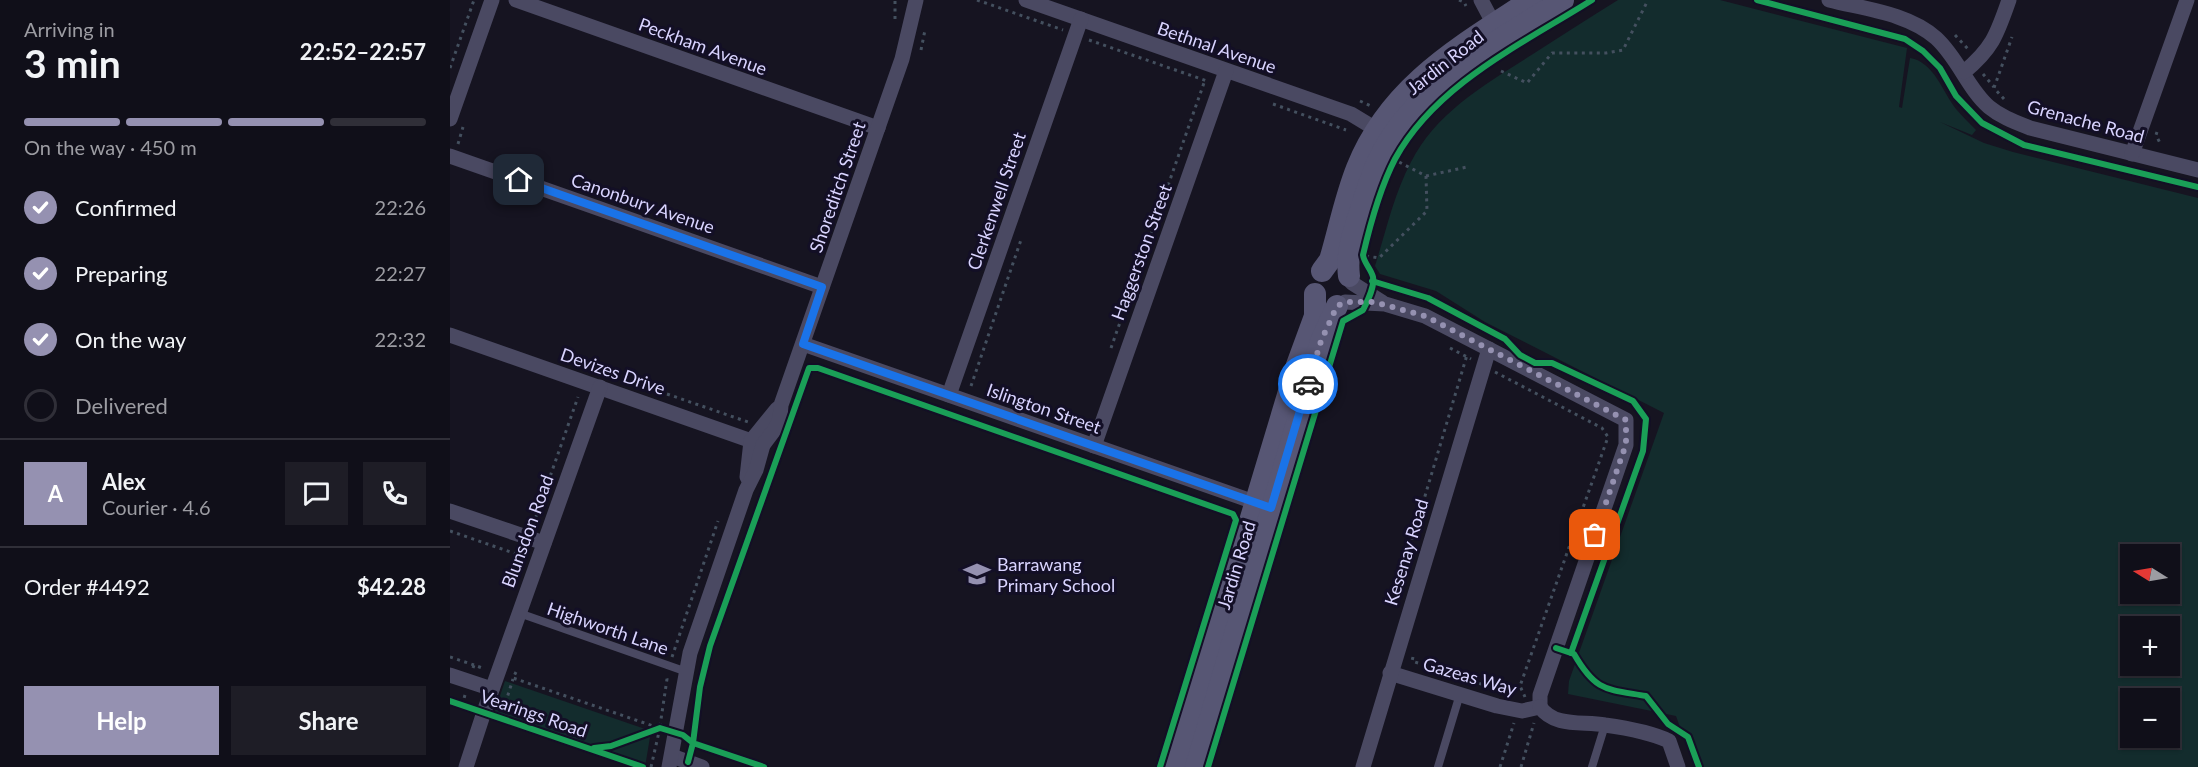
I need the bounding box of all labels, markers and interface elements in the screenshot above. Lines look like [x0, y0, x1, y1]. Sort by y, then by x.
street label: Peckham Avenue [636, 13, 770, 79]
street label: Bethnal Avenue [1155, 16, 1279, 78]
text: Arriving in [24, 17, 115, 41]
street label: Jardin Road [1402, 25, 1488, 99]
text: 22:52–22:57 [300, 38, 426, 65]
text: 3 min [24, 40, 121, 86]
street label: Grenache Road [2025, 95, 2147, 147]
street label: Shoreditch Street [804, 118, 870, 255]
street label: Clerkenwell Street [962, 129, 1030, 273]
text: On the way · 450 m [24, 135, 197, 159]
pin [493, 154, 544, 205]
icon: home [502, 163, 535, 196]
street label: Canonbury Avenue [568, 168, 718, 238]
street label: Haggerston Street [1106, 180, 1176, 323]
icon: check [24, 191, 57, 224]
text: Confirmed [75, 194, 177, 221]
text: 22:26 [375, 195, 426, 219]
icon: check [24, 257, 57, 290]
text: Preparing [75, 260, 167, 287]
text: 22:27 [375, 261, 426, 285]
icon: check [24, 323, 57, 356]
text: On the way [75, 326, 186, 353]
text: 22:32 [375, 327, 426, 351]
street label: Devizes Drive [558, 343, 668, 399]
courier [1278, 354, 1338, 414]
icon: car [1292, 368, 1325, 401]
street label: Islington Street [984, 378, 1104, 438]
text: Delivered [75, 392, 168, 419]
button: chat [285, 462, 348, 525]
button: phone [363, 462, 426, 525]
text: Alex [102, 468, 146, 495]
street label: Blunsdon Road [496, 472, 558, 590]
text: A [48, 480, 63, 507]
text: Courier · 4.6 [102, 495, 211, 519]
street label: Kesenay Road [1379, 496, 1433, 608]
pin [1569, 509, 1620, 560]
street label: Jardin Road [1212, 518, 1260, 612]
icon: bag [1578, 518, 1611, 551]
north arrow [2120, 544, 2180, 604]
map controls [2120, 544, 2180, 748]
place label: Barrawang Primary School [997, 553, 1115, 596]
school or university icon: Barrawang Primary School [962, 559, 992, 589]
text: Order #4492 [24, 573, 150, 600]
text: $42.28 [357, 573, 426, 600]
street label: Highworth Lane [544, 597, 672, 659]
button: + [2120, 616, 2180, 676]
street label: Gazeas Way [1421, 652, 1520, 700]
street label: Vearings Road [478, 684, 590, 742]
button: Help [24, 686, 219, 755]
button: Share [231, 686, 426, 755]
button: − [2120, 688, 2180, 748]

